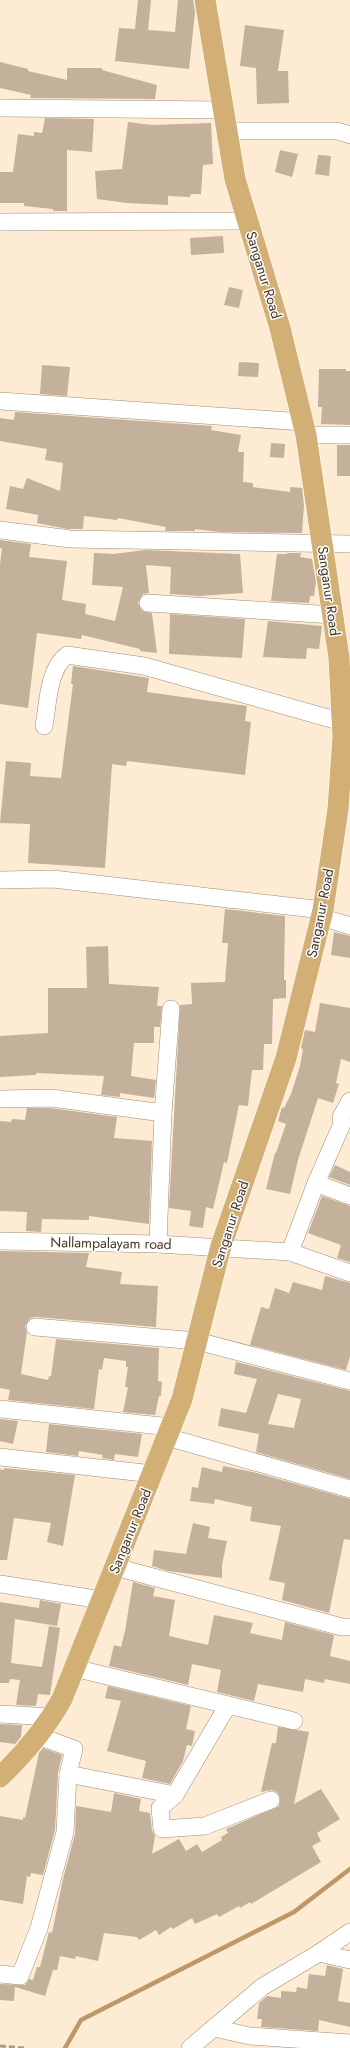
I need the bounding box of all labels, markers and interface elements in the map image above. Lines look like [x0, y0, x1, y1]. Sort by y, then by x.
street label: Sanganur Road [241, 229, 287, 321]
street label: Sanganur Road [313, 545, 345, 637]
street label: Sanganur Road [302, 867, 338, 959]
street label: Sanganur Road [207, 1178, 253, 1270]
street label: Nallampalayam road [50, 1232, 172, 1254]
street label: Sanganur Road [104, 1485, 156, 1577]

